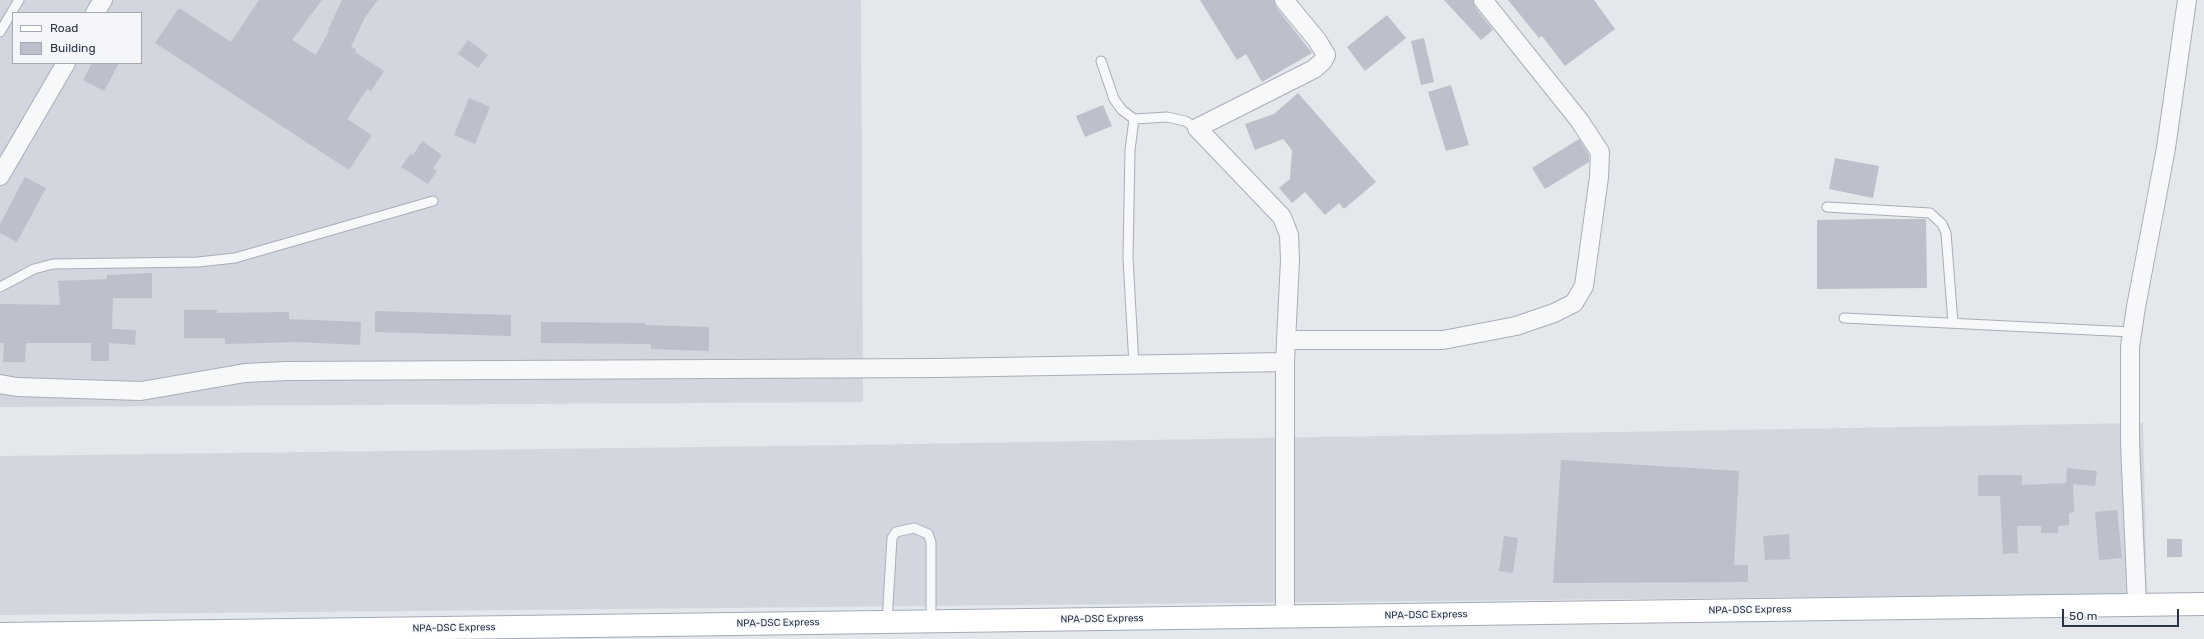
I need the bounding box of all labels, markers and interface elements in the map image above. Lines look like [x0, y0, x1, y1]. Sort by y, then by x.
legend [12, 12, 142, 64]
text: Road [50, 21, 78, 35]
text: Building [50, 41, 96, 55]
scale bar [2064, 601, 2181, 627]
street label: NPA-DSC Express [1708, 603, 1792, 617]
street label: NPA-DSC Express [1384, 608, 1468, 622]
text: 50 m [2069, 609, 2097, 623]
street label: NPA-DSC Express [1060, 612, 1144, 626]
street label: NPA-DSC Express [736, 616, 820, 630]
street label: NPA-DSC Express [412, 621, 496, 635]

